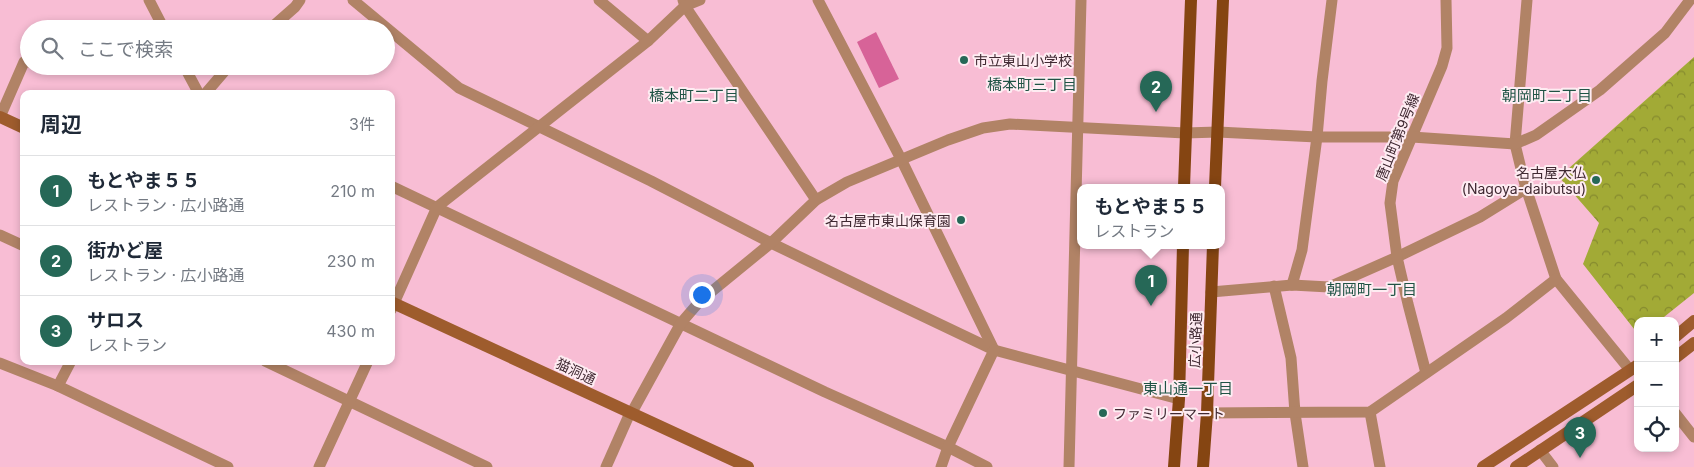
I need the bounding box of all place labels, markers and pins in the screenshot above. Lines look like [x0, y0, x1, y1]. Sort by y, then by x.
place label: 市立東山小学校 [974, 52, 1072, 69]
marker: 市立東山小学校 [958, 54, 970, 66]
pin: 2 [1140, 71, 1172, 112]
place label: 名古屋大仏 (Nagoya-daibutsu) [1462, 164, 1586, 197]
marker: 名古屋大仏 (Nagoya-daibutsu) [1590, 174, 1602, 186]
place label: 名古屋市東山保育園 [825, 212, 951, 229]
marker: 名古屋市東山保育園 [955, 214, 967, 226]
pin: 1 [1135, 265, 1167, 306]
place label: ファミリーマート [1113, 405, 1225, 422]
marker: ファミリーマート [1097, 407, 1109, 419]
pin: 3 [1564, 417, 1596, 458]

